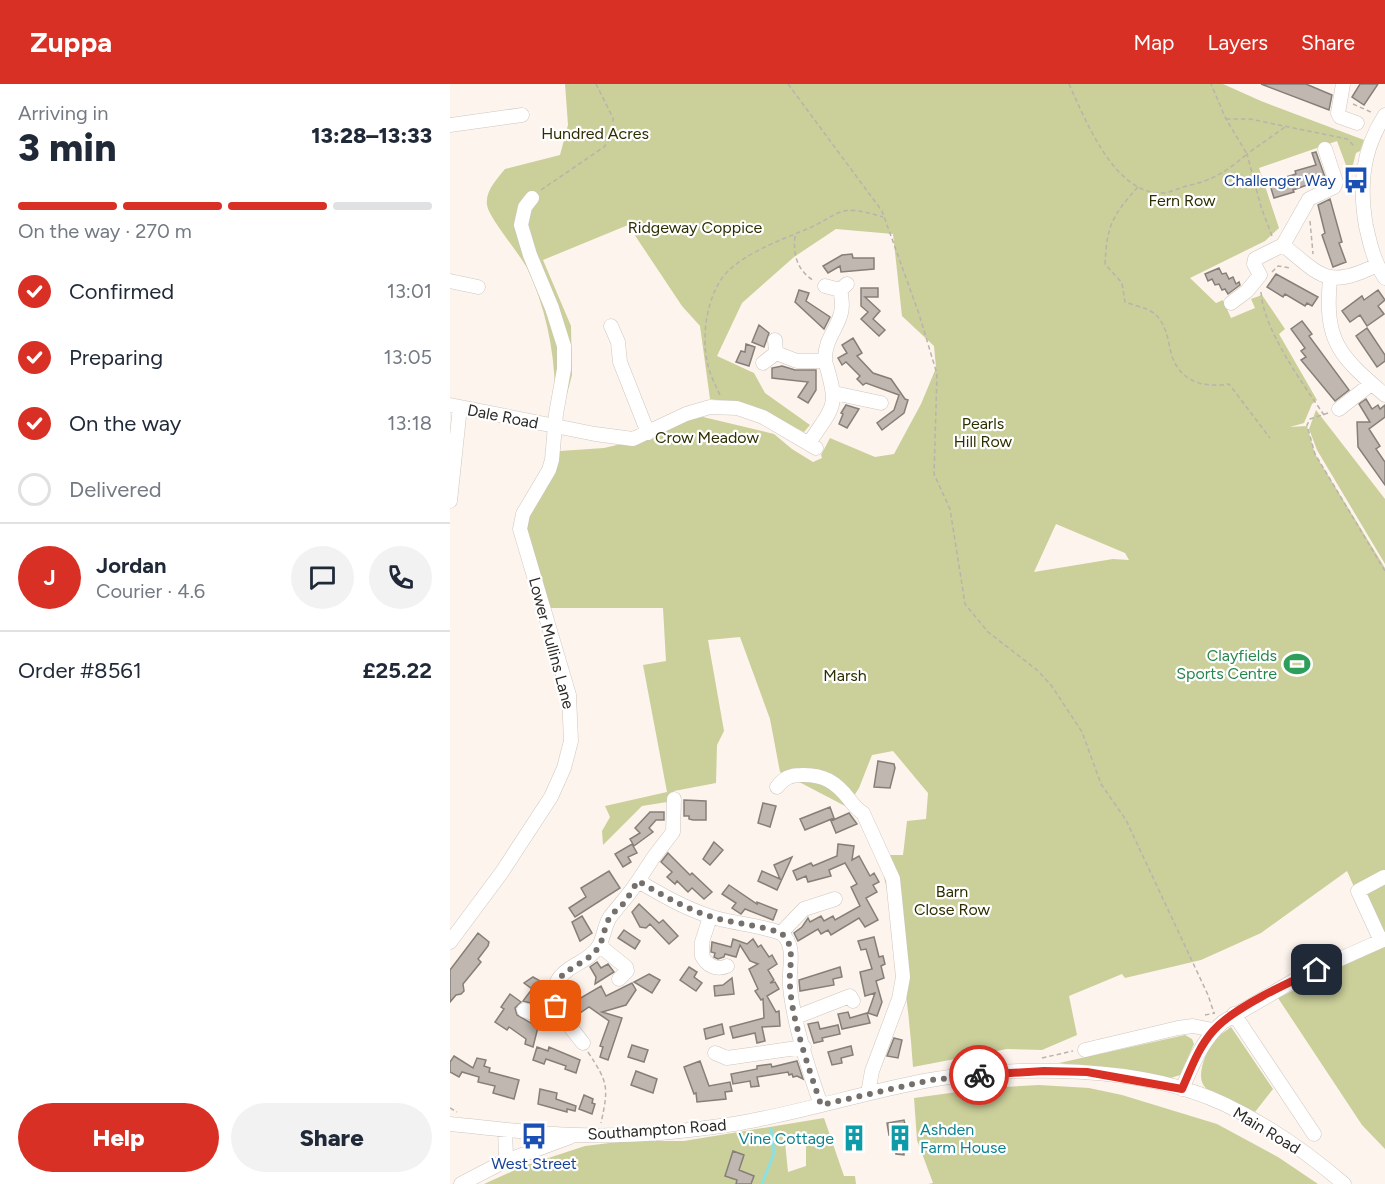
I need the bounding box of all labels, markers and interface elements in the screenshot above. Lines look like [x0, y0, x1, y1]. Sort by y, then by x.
text: Zuppa [30, 25, 112, 59]
text: Map [1134, 30, 1174, 55]
text: Layers [1207, 30, 1268, 55]
text: Share [1301, 30, 1355, 55]
text: Arriving in [18, 101, 108, 125]
text: 13:28–13:33 [311, 122, 432, 149]
text: 3 min [18, 124, 116, 171]
park label: Hundred Acres [541, 124, 649, 143]
bus stop icon: Challenger Way [1341, 165, 1371, 195]
place label: Challenger Way [1224, 171, 1337, 190]
park label: Fern Row [1148, 191, 1216, 210]
park label: Ridgeway Coppice [628, 218, 763, 237]
text: On the way · 270 m [18, 219, 192, 243]
icon: check [18, 275, 51, 308]
text: Confirmed [69, 278, 174, 305]
text: 13:01 [387, 279, 432, 303]
icon: check [18, 341, 51, 374]
text: Preparing [69, 344, 163, 371]
text: 13:05 [383, 345, 432, 369]
street label: Dale Road [466, 400, 540, 433]
icon: check [18, 407, 51, 440]
text: On the way [69, 410, 181, 437]
text: 13:18 [387, 411, 432, 435]
park label: Pearls Hill Row [954, 414, 1013, 451]
park label: Crow Meadow [655, 428, 759, 447]
text: Delivered [69, 476, 162, 503]
button: chat [291, 546, 354, 609]
button: phone [369, 546, 432, 609]
text: Jordan [96, 552, 167, 579]
text: J [43, 564, 56, 591]
street label: Lower Mullins Lane [525, 575, 578, 711]
text: Courier · 4.6 [96, 579, 205, 603]
place label: Clayfields Sports Centre [1176, 646, 1277, 683]
sports icon: Clayfields Sports Centre [1282, 649, 1312, 679]
text: Order #8561 [18, 657, 142, 684]
text: £25.22 [362, 657, 432, 684]
park label: Marsh [823, 666, 867, 685]
park label: Barn Close Row [914, 882, 991, 919]
pin [1291, 944, 1342, 995]
icon: home [1300, 953, 1333, 986]
pin [530, 980, 581, 1031]
icon: bag [539, 989, 572, 1022]
courier [949, 1045, 1009, 1105]
icon: bike [963, 1059, 996, 1092]
button: Help [18, 1103, 219, 1172]
button: Share [231, 1103, 432, 1172]
street label: Main Road [1230, 1103, 1304, 1158]
street label: Southampton Road [587, 1115, 727, 1144]
place label: Ashden Farm House [920, 1120, 1006, 1157]
bus stop icon: West Street [519, 1121, 549, 1151]
building icon: Vine Cottage [839, 1123, 869, 1153]
building icon: Ashden Farm House [885, 1123, 915, 1153]
place label: Vine Cottage [738, 1129, 834, 1148]
place label: West Street [491, 1154, 577, 1173]

